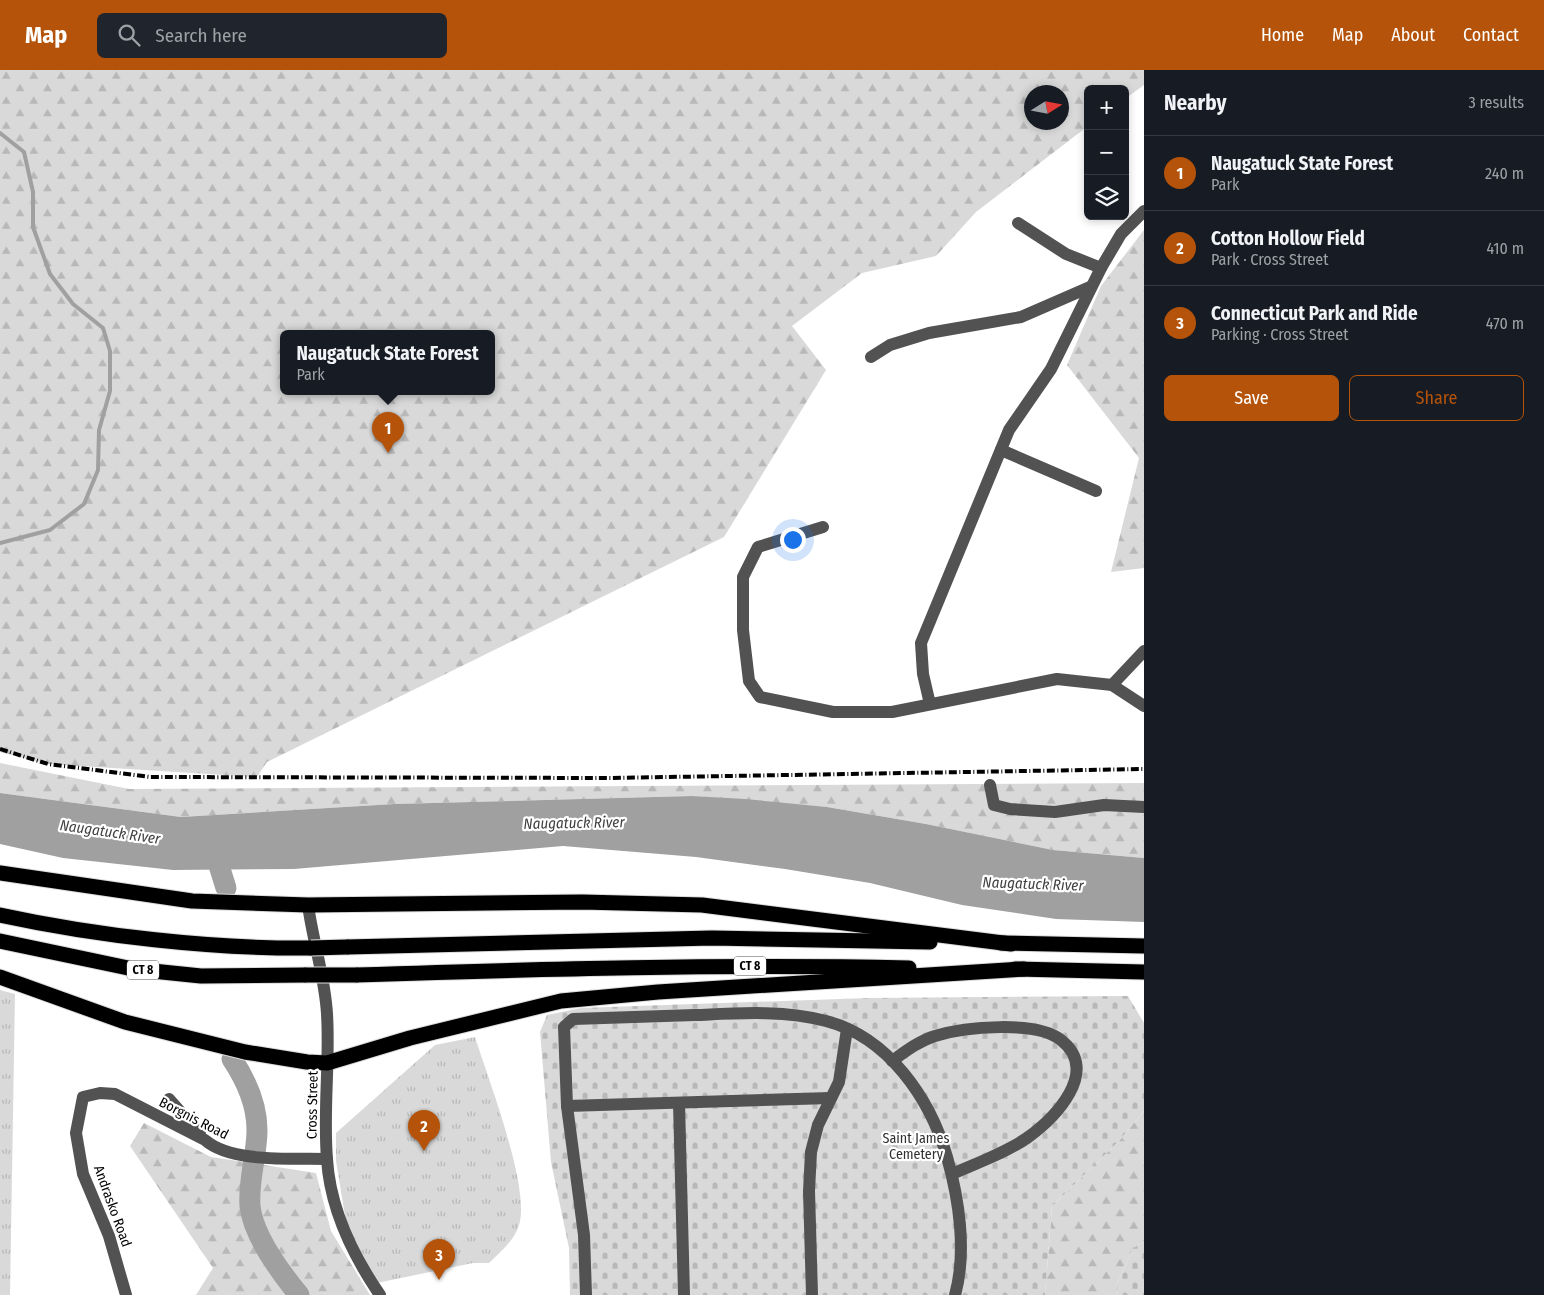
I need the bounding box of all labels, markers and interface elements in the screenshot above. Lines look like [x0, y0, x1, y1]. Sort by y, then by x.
search box [97, 13, 447, 58]
text: Map [25, 21, 67, 49]
icon: search [115, 21, 143, 49]
text: Search here [155, 24, 247, 47]
text: Home [1261, 24, 1304, 46]
text: Map [1332, 24, 1363, 46]
text: About [1391, 24, 1435, 46]
text: Contact [1463, 24, 1519, 46]
north arrow [1024, 85, 1069, 130]
map controls [1084, 85, 1129, 220]
button: + [1084, 85, 1129, 130]
text: Nearby [1164, 90, 1226, 116]
text: 3 results [1468, 93, 1524, 112]
button: − [1084, 130, 1129, 175]
text: Naugatuck State Forest [1211, 152, 1393, 175]
text: 1 [1177, 164, 1183, 183]
text: 240 m [1485, 164, 1524, 183]
button: layers [1084, 175, 1129, 220]
text: Park [1211, 175, 1239, 194]
text: Cotton Hollow Field [1211, 227, 1365, 250]
text: 2 [1176, 239, 1184, 258]
text: 410 m [1486, 239, 1524, 258]
text: Park · Cross Street [1211, 250, 1328, 269]
text: Connecticut Park and Ride [1211, 302, 1418, 325]
text: 3 [1176, 314, 1184, 333]
text: 470 m [1486, 314, 1524, 333]
text: Parking · Cross Street [1211, 325, 1348, 344]
popup [280, 330, 495, 395]
text: Naugatuck State Forest [296, 342, 479, 365]
text: Park [296, 365, 325, 384]
button: Save [1164, 375, 1339, 421]
button: Share [1349, 375, 1524, 421]
pin: 1 [372, 412, 404, 453]
your location [780, 527, 806, 553]
water label: Naugatuck River [523, 813, 625, 833]
water label: Naugatuck River [59, 816, 162, 848]
water label: Naugatuck River [982, 873, 1085, 895]
road number: CT 8 [734, 956, 766, 976]
road number: CT 8 [127, 960, 159, 980]
street label: Cross Street [303, 1070, 322, 1139]
street label: Borgnis Road [156, 1094, 231, 1143]
pin: 2 [408, 1110, 440, 1151]
park label: Saint James Cemetery [883, 1130, 949, 1163]
street label: Andrasko Road [90, 1163, 135, 1249]
pin: 3 [423, 1239, 455, 1280]

